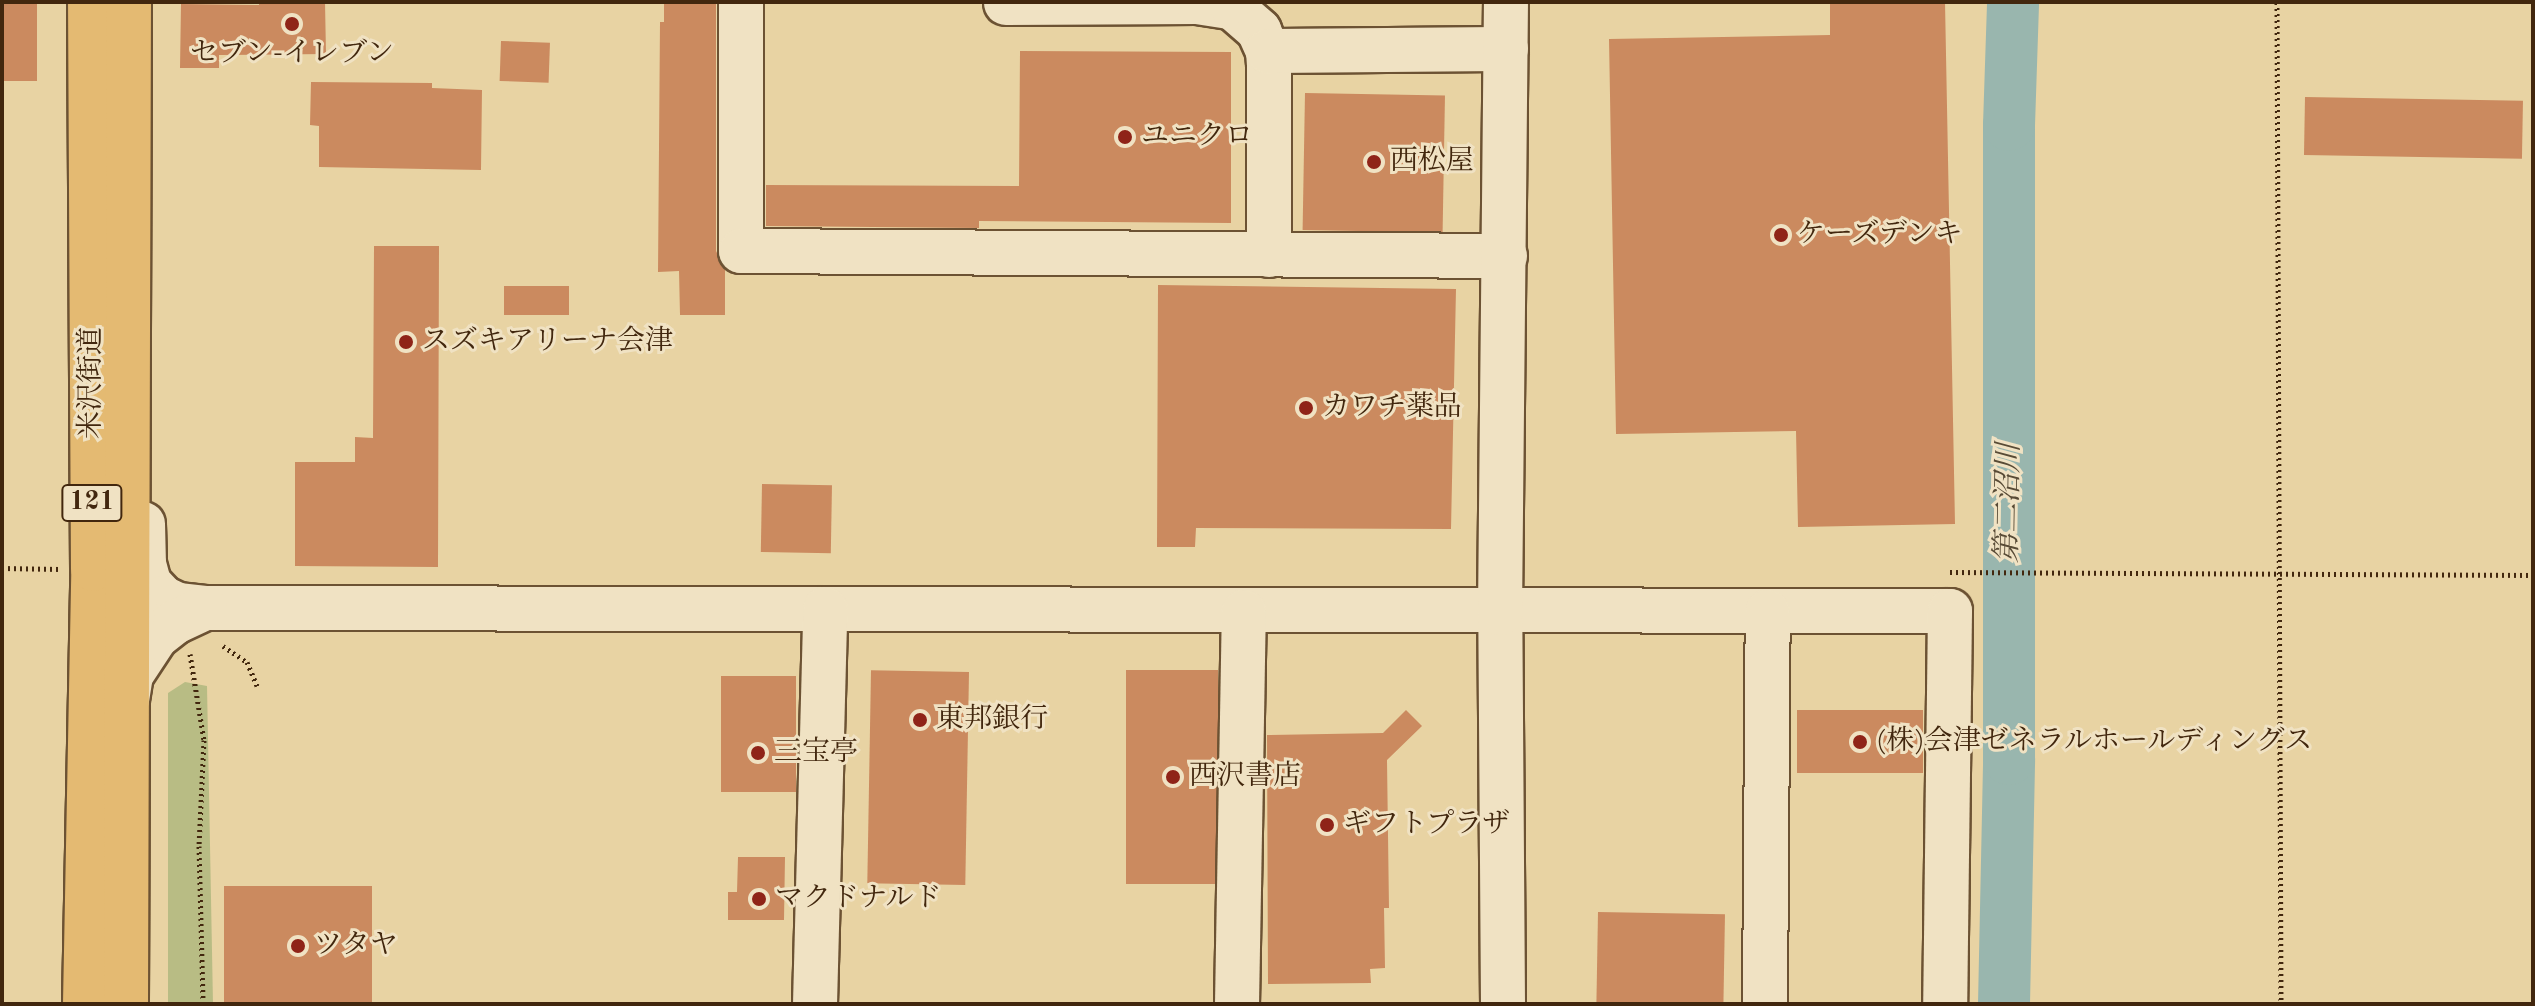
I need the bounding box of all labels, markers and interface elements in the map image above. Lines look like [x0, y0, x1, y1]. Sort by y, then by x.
marker: セブン-イレブン [283, 15, 301, 33]
place label: セブン-イレブン [189, 37, 395, 71]
place label: ユニクロ [1141, 120, 1253, 154]
marker: ユニクロ [1116, 128, 1134, 146]
place label: 西松屋 [1390, 145, 1474, 179]
marker: 西松屋 [1365, 153, 1383, 171]
place label: ケーズデンキ [1797, 218, 1965, 252]
marker: ケーズデンキ [1772, 226, 1790, 244]
place label: スズキアリーナ会津 [422, 325, 674, 359]
street label: 米沢街道 [75, 327, 109, 439]
marker: スズキアリーナ会津 [397, 333, 415, 351]
place label: カワチ薬品 [1322, 391, 1462, 425]
marker: カワチ薬品 [1297, 399, 1315, 417]
water label: 第二沼川 [1990, 443, 2028, 563]
road number: 121 [60, 481, 124, 525]
place label: 東邦銀行 [936, 703, 1048, 737]
marker: 東邦銀行 [911, 711, 929, 729]
place label: (株)会津ゼネラルホールディングス [1876, 725, 2317, 759]
marker: (株)会津ゼネラルホールディングス [1851, 733, 1869, 751]
place label: 三宝亭 [774, 736, 858, 770]
marker: 三宝亭 [749, 744, 767, 762]
place label: 西沢書店 [1189, 760, 1301, 794]
marker: 西沢書店 [1164, 768, 1182, 786]
place label: ギフトプラザ [1343, 808, 1511, 842]
marker: ギフトプラザ [1318, 816, 1336, 834]
place label: マクドナルド [775, 882, 943, 916]
marker: マクドナルド [750, 890, 768, 908]
place label: ツタヤ [314, 929, 398, 963]
marker: ツタヤ [289, 937, 307, 955]

